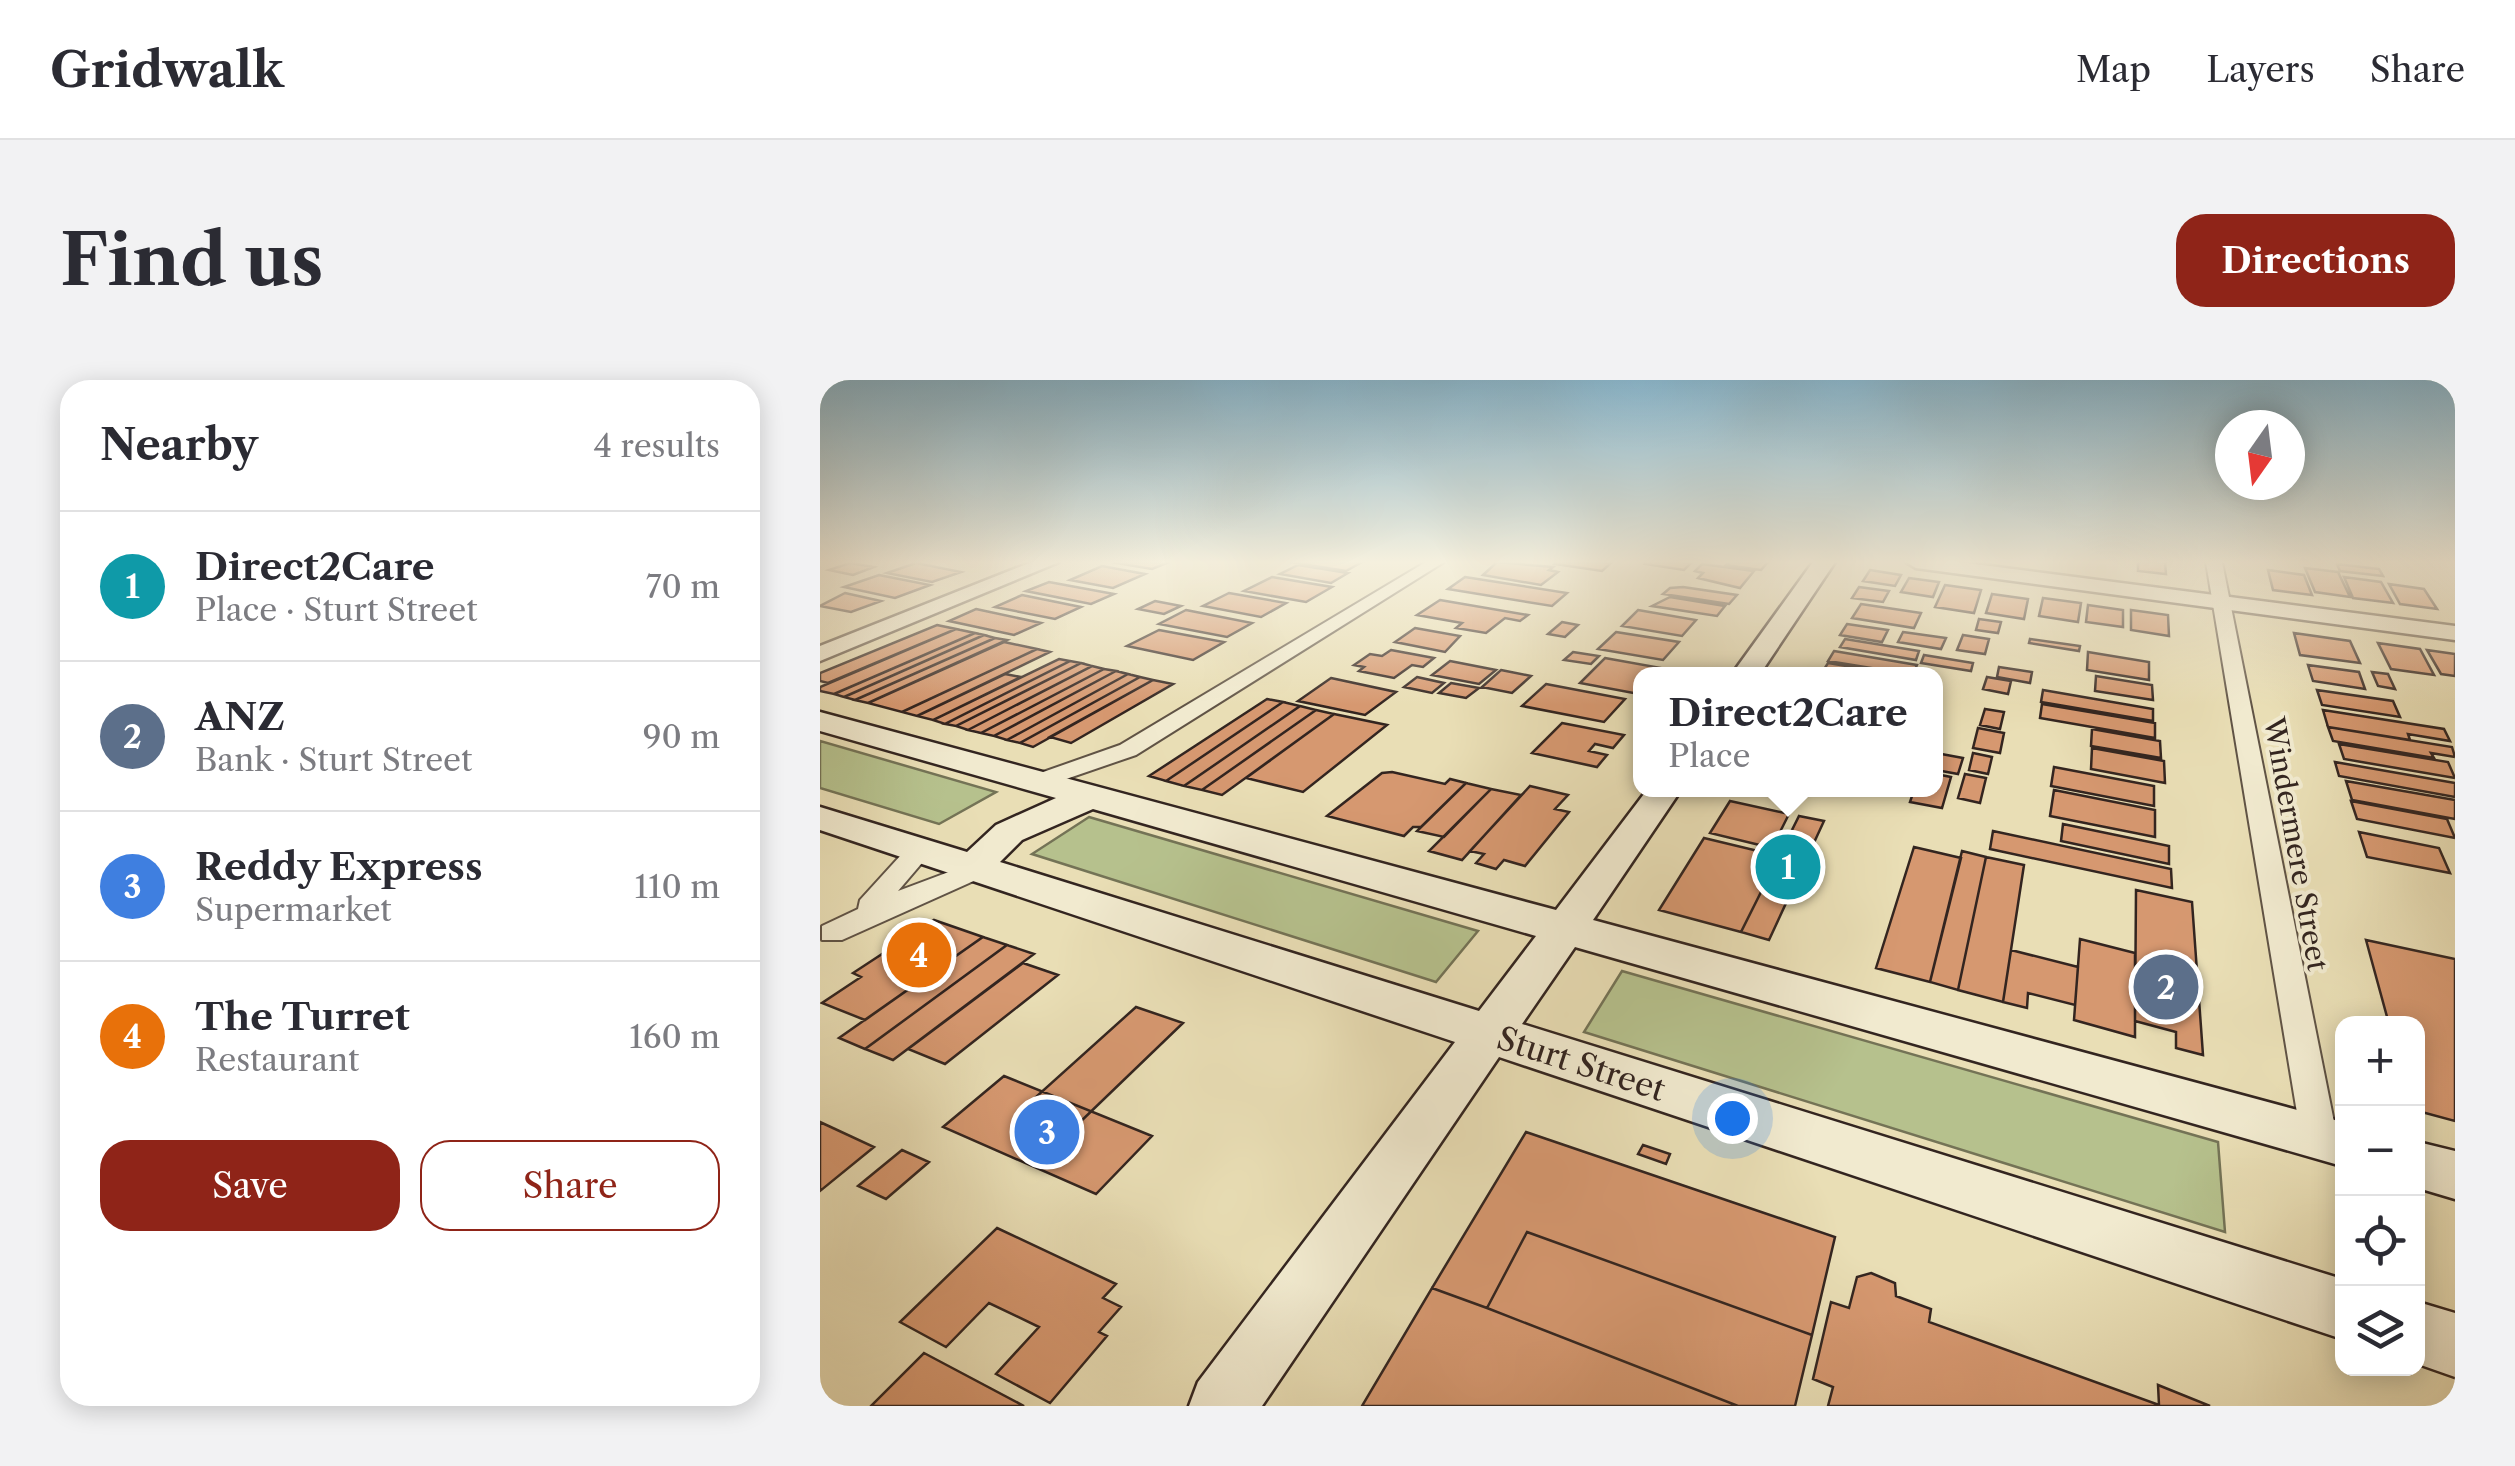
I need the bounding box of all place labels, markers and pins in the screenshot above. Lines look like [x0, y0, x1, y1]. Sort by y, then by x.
pin: 1 [1756, 830, 1820, 904]
pin: 4 [886, 918, 952, 992]
pin: 2 [2134, 950, 2198, 1024]
pin: 3 [1014, 1094, 1080, 1170]

